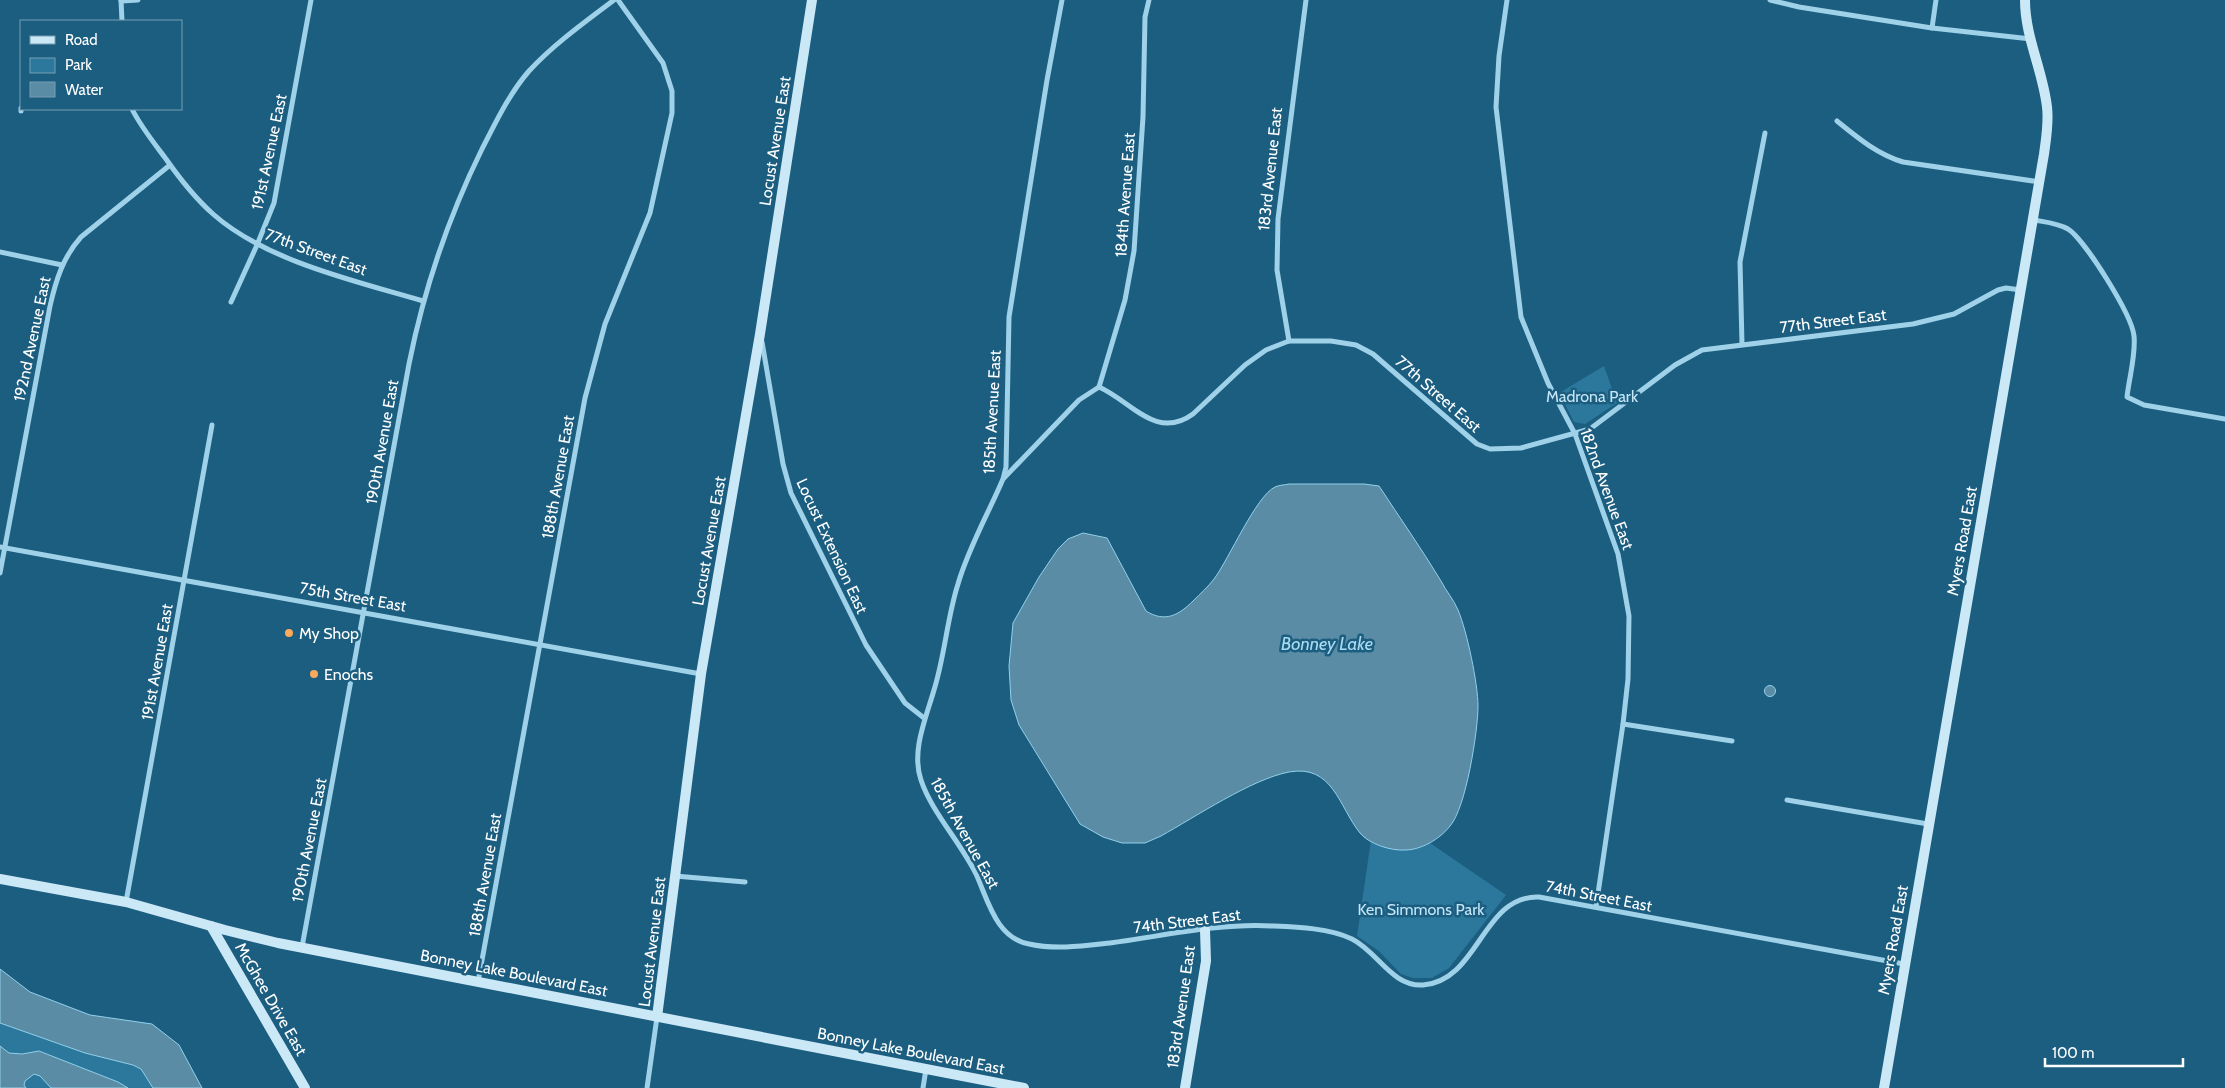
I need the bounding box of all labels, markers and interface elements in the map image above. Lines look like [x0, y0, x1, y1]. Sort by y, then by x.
legend [20, 20, 182, 110]
text: Road [65, 31, 98, 49]
text: Park [65, 56, 92, 74]
street label: Locust Avenue East [755, 74, 795, 207]
text: Water [65, 81, 103, 99]
street label: 191st Avenue East [247, 92, 291, 212]
street label: 183rd Avenue East [1254, 106, 1286, 232]
street label: 184th Avenue East [1111, 132, 1139, 258]
street label: 77th Street East [262, 225, 370, 279]
street label: 192nd Avenue East [10, 274, 55, 403]
street label: 77th Street East [1779, 305, 1888, 337]
street label: 185th Avenue East [979, 349, 1005, 474]
street label: 77th Street East [1391, 352, 1485, 437]
street label: 190th Avenue East [362, 378, 402, 506]
park label: Madrona Park [1546, 387, 1639, 406]
street label: 188th Avenue East [538, 413, 578, 540]
street label: 182nd Avenue East [1576, 426, 1638, 553]
street label: Locust Avenue East [688, 474, 730, 607]
street label: Locust Extension East [792, 475, 872, 617]
street label: Myers Road East [1943, 484, 1981, 597]
street label: 75th Street East [298, 578, 408, 616]
street label: 191st Avenue East [137, 602, 177, 722]
place label: My Shop [299, 624, 359, 643]
marker: My Shop [283, 627, 295, 639]
water label: Bonney Lake [1281, 633, 1373, 655]
place label: Enochs [324, 665, 373, 684]
marker: Enochs [308, 668, 320, 680]
street label: 185th Avenue East [927, 774, 1004, 892]
street label: 190th Avenue East [288, 776, 330, 904]
street label: 188th Avenue East [465, 811, 505, 938]
street label: Locust Avenue East [635, 875, 669, 1008]
street label: 74th Street East [1544, 876, 1654, 916]
street label: Myers Road East [1874, 883, 1912, 996]
park label: Ken Simmons Park [1358, 900, 1485, 919]
street label: 74th Street East [1132, 905, 1242, 937]
street label: McGhee Drive East [231, 939, 311, 1059]
street label: 183rd Avenue East [1163, 944, 1199, 1070]
street label: Bonney Lake Boulevard East [419, 946, 610, 1001]
street label: Bonney Lake Boulevard East [816, 1024, 1007, 1079]
scale bar [2045, 1036, 2182, 1068]
text: 100 m [2052, 1044, 2094, 1062]

